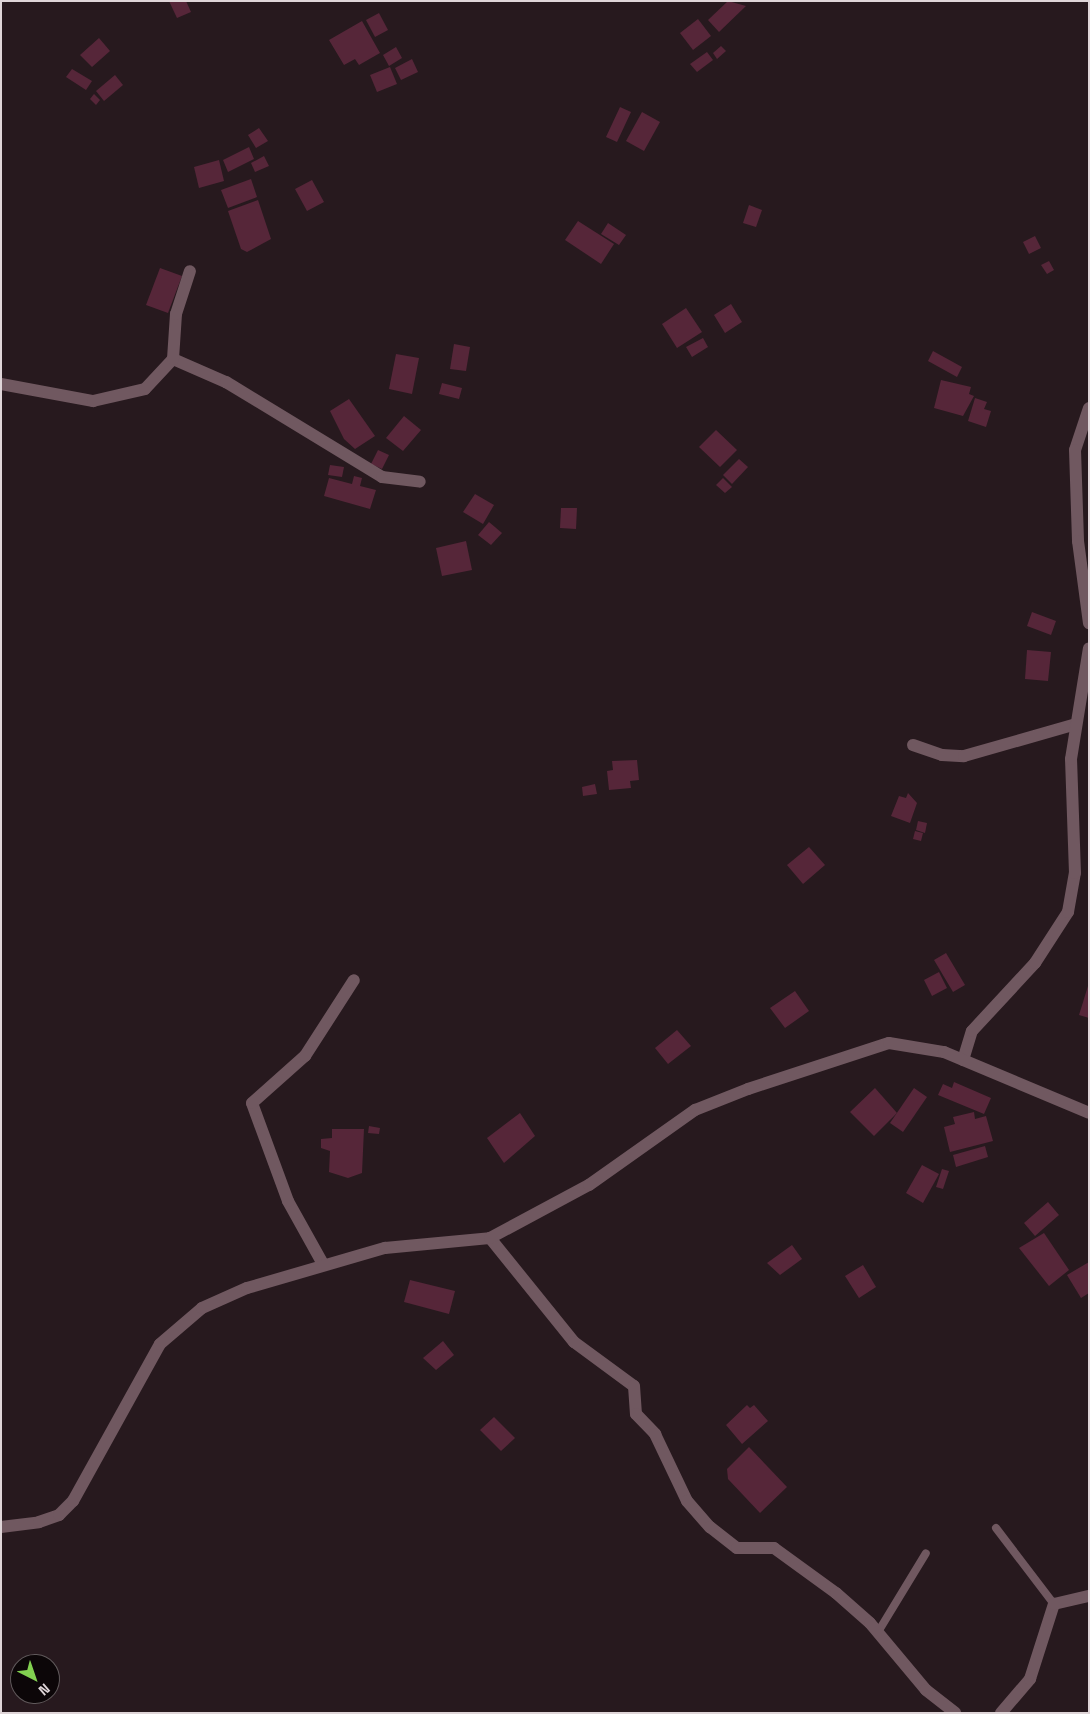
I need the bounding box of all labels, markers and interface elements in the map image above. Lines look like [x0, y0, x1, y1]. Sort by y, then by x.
north arrow [10, 1654, 60, 1704]
text: N [35, 1680, 54, 1699]

